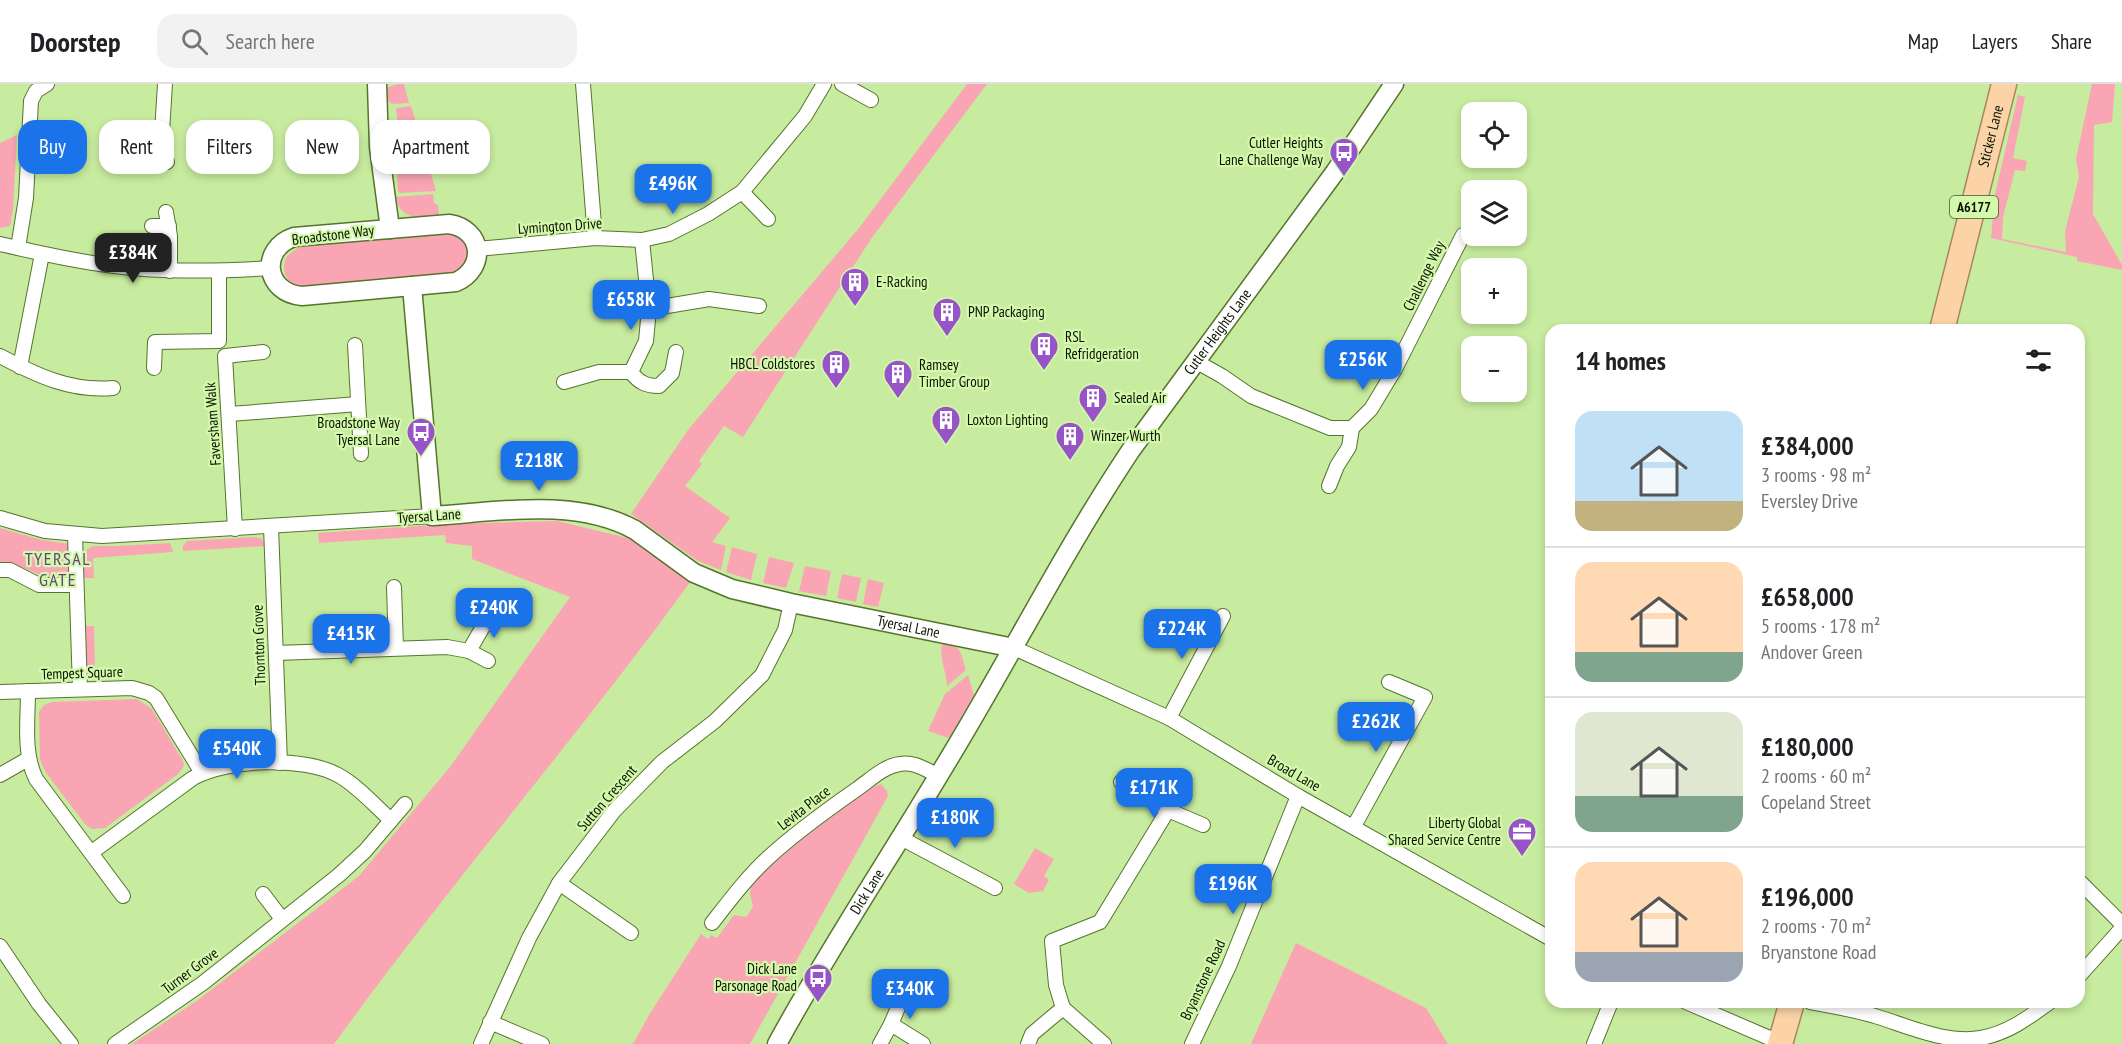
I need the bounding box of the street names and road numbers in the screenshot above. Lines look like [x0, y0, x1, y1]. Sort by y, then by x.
street label: Sticker Lane [1973, 103, 2007, 169]
road number: A6177 [1950, 196, 1998, 218]
street label: Lymington Drive [517, 213, 603, 238]
street label: Broadstone Way [291, 220, 375, 249]
street label: Challenge Way [1398, 237, 1449, 314]
street label: Cutler Heights Lane [1179, 285, 1255, 378]
street label: Faversham Walk [200, 382, 225, 466]
street label: Tyersal Lane [397, 504, 461, 527]
street label: Thornton Grove [248, 604, 269, 686]
street label: Tyersal Lane [875, 611, 942, 642]
street label: Tempest Square [41, 662, 123, 683]
street label: Broad Lane [1264, 750, 1324, 795]
street label: Sutton Crescent [573, 761, 640, 835]
street label: Levita Place [774, 781, 834, 834]
street label: Dick Lane [845, 865, 888, 918]
street label: Bryanstone Road [1176, 937, 1229, 1023]
street label: Turner Grove [158, 943, 222, 998]

